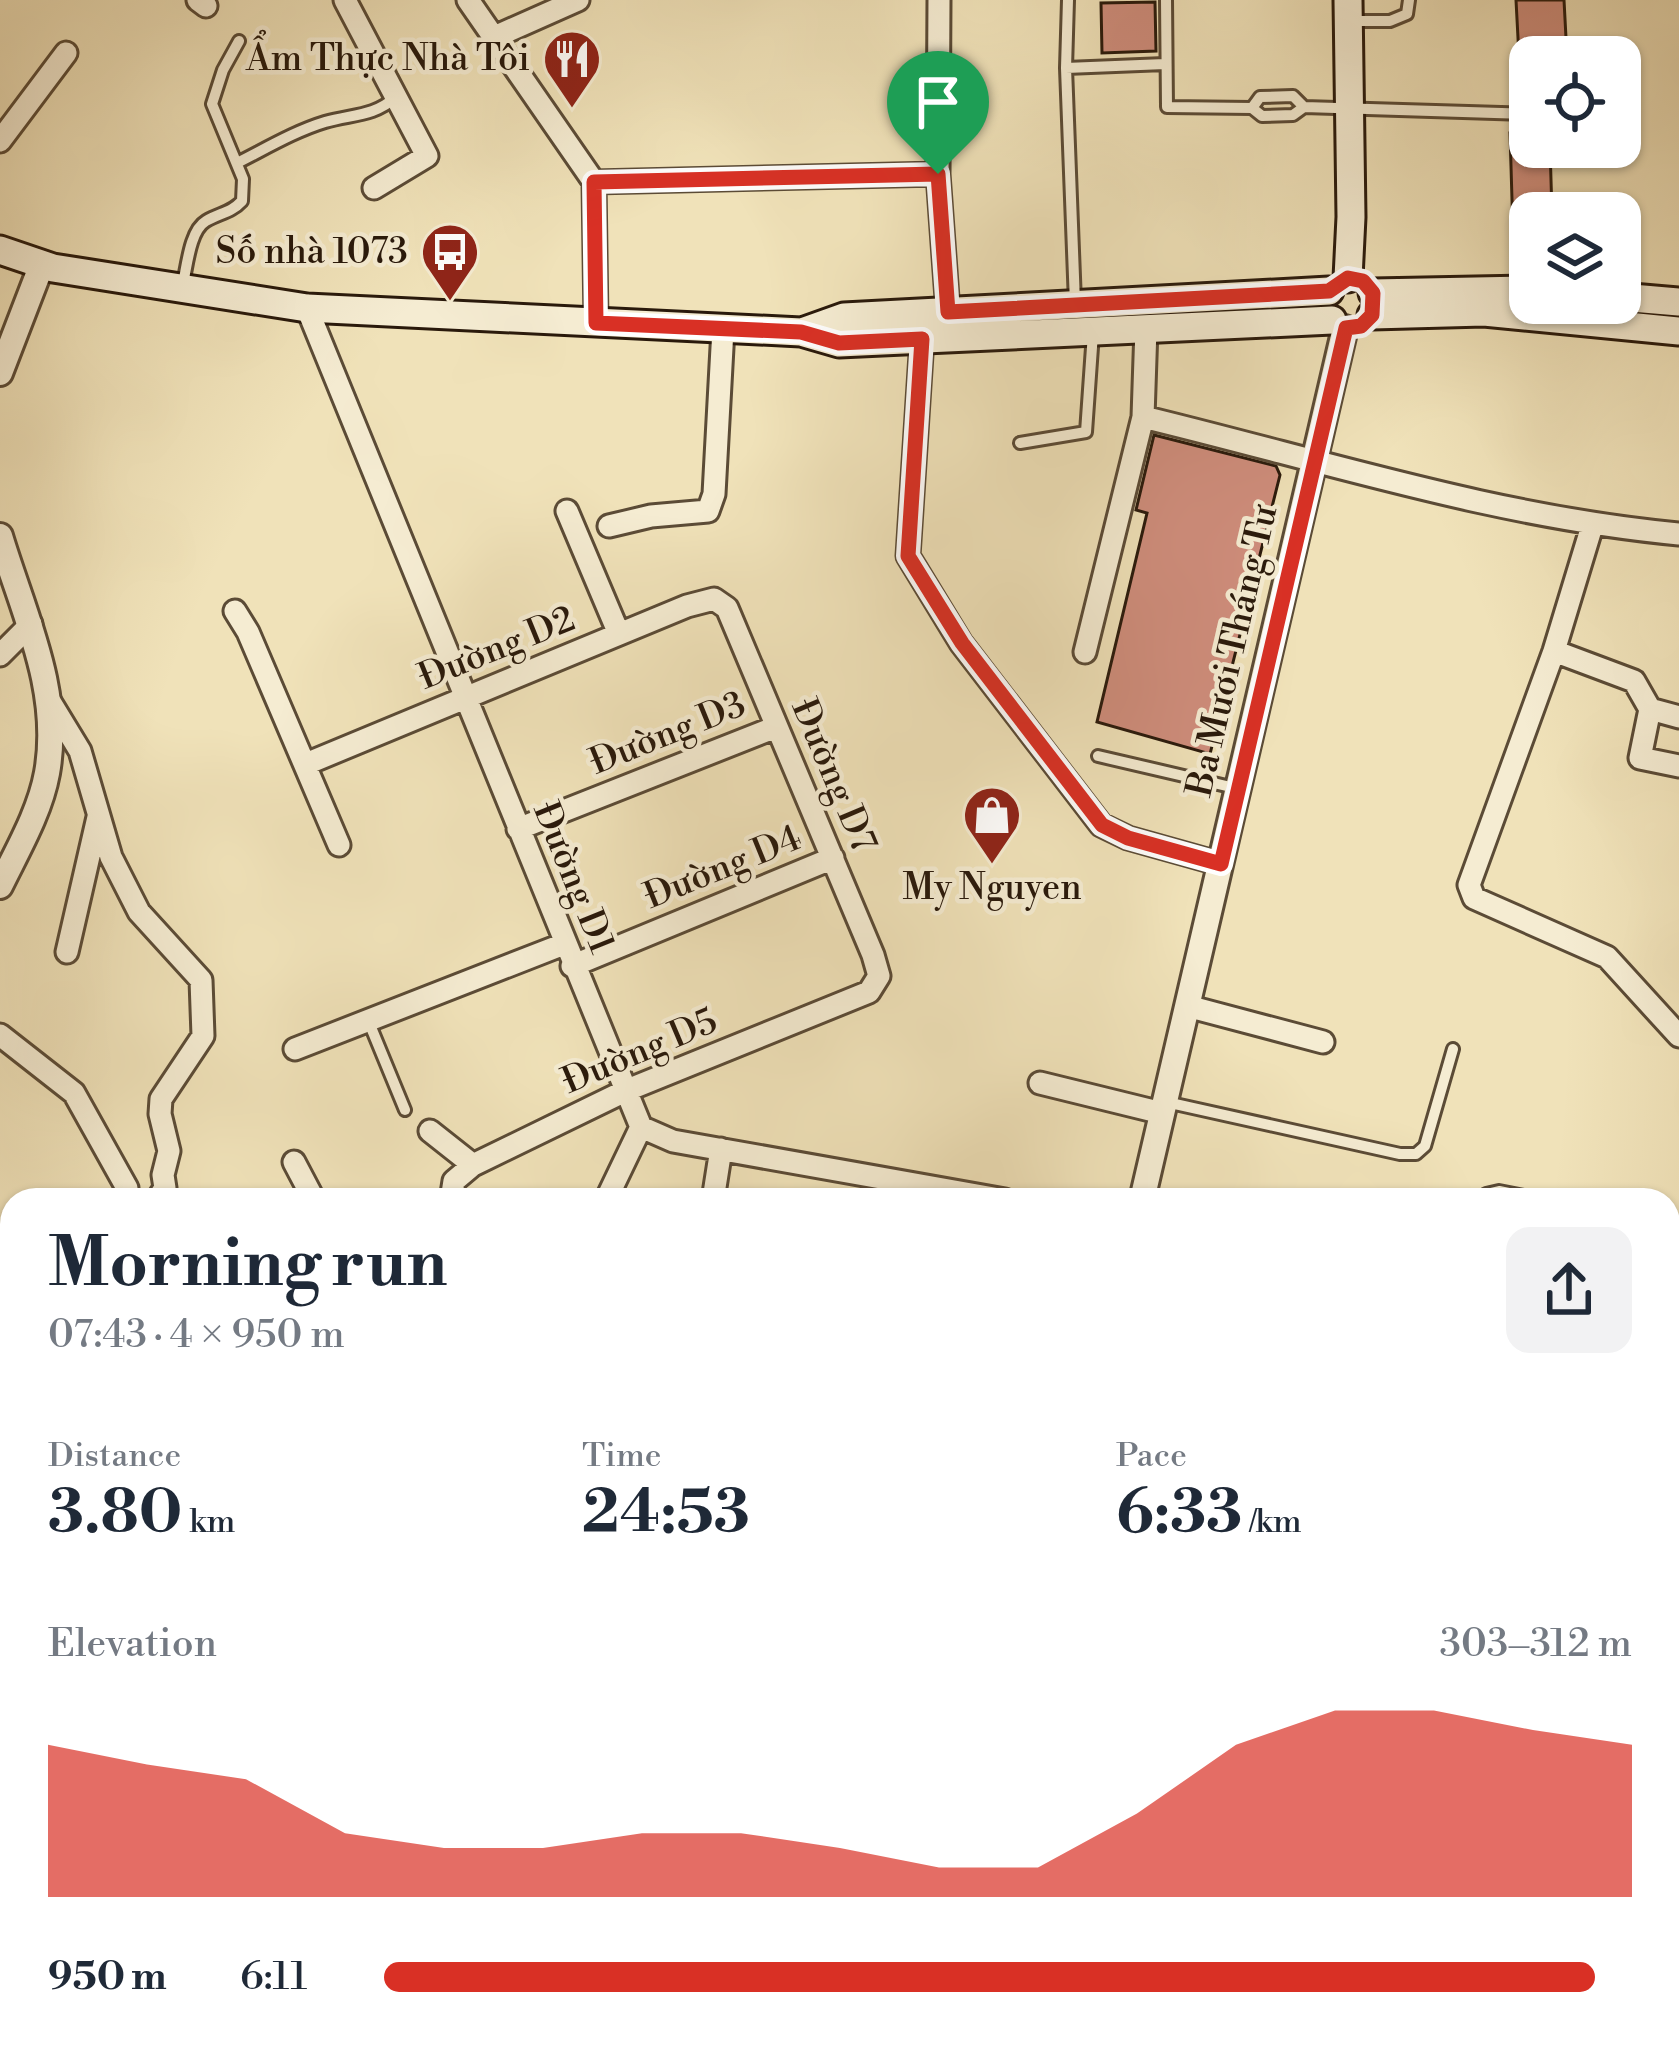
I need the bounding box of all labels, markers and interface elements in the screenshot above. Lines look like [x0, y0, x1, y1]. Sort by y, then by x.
restaurant icon: Ẩm Thực Nhà Tôi [541, 28, 603, 110]
place label: Ẩm Thực Nhà Tôi [245, 29, 530, 82]
map controls [1509, 36, 1641, 324]
button: locate [1509, 36, 1641, 168]
pin [887, 51, 989, 174]
icon: arrive [905, 69, 971, 135]
button: layers [1509, 192, 1641, 324]
bus stop icon: Số nhà 1073 [419, 221, 481, 303]
place label: Số nhà 1073 [216, 230, 408, 275]
street label: Ba Mươi Tháng Tư [1177, 501, 1288, 802]
street label: Đường D2 [412, 597, 582, 701]
street label: Đường D3 [583, 682, 753, 786]
street label: Đường D7 [781, 692, 885, 860]
shop icon: My Nguyen [961, 784, 1023, 866]
street label: Đường D1 [522, 796, 624, 961]
street label: Đường D4 [638, 816, 808, 920]
place label: My Nguyen [902, 866, 1082, 911]
street label: Đường D5 [556, 999, 724, 1105]
text: Morning run [48, 1224, 447, 1307]
button: share [1506, 1227, 1632, 1353]
text: 07:43 · 4 × 950 m [48, 1311, 345, 1360]
text: Distance [48, 1436, 181, 1477]
text: Time [582, 1436, 661, 1477]
text: Pace [1116, 1436, 1187, 1477]
text: 3.80 [48, 1477, 182, 1552]
text: 24:53 [582, 1477, 750, 1552]
text: 6:33 [1116, 1477, 1242, 1552]
text: km [182, 1502, 235, 1543]
text: /km [1242, 1502, 1302, 1543]
text: Elevation [48, 1620, 217, 1669]
text: 303–312 m [1439, 1620, 1632, 1669]
text: 950 m [48, 1953, 167, 2002]
text: 6:11 [240, 1953, 307, 2002]

